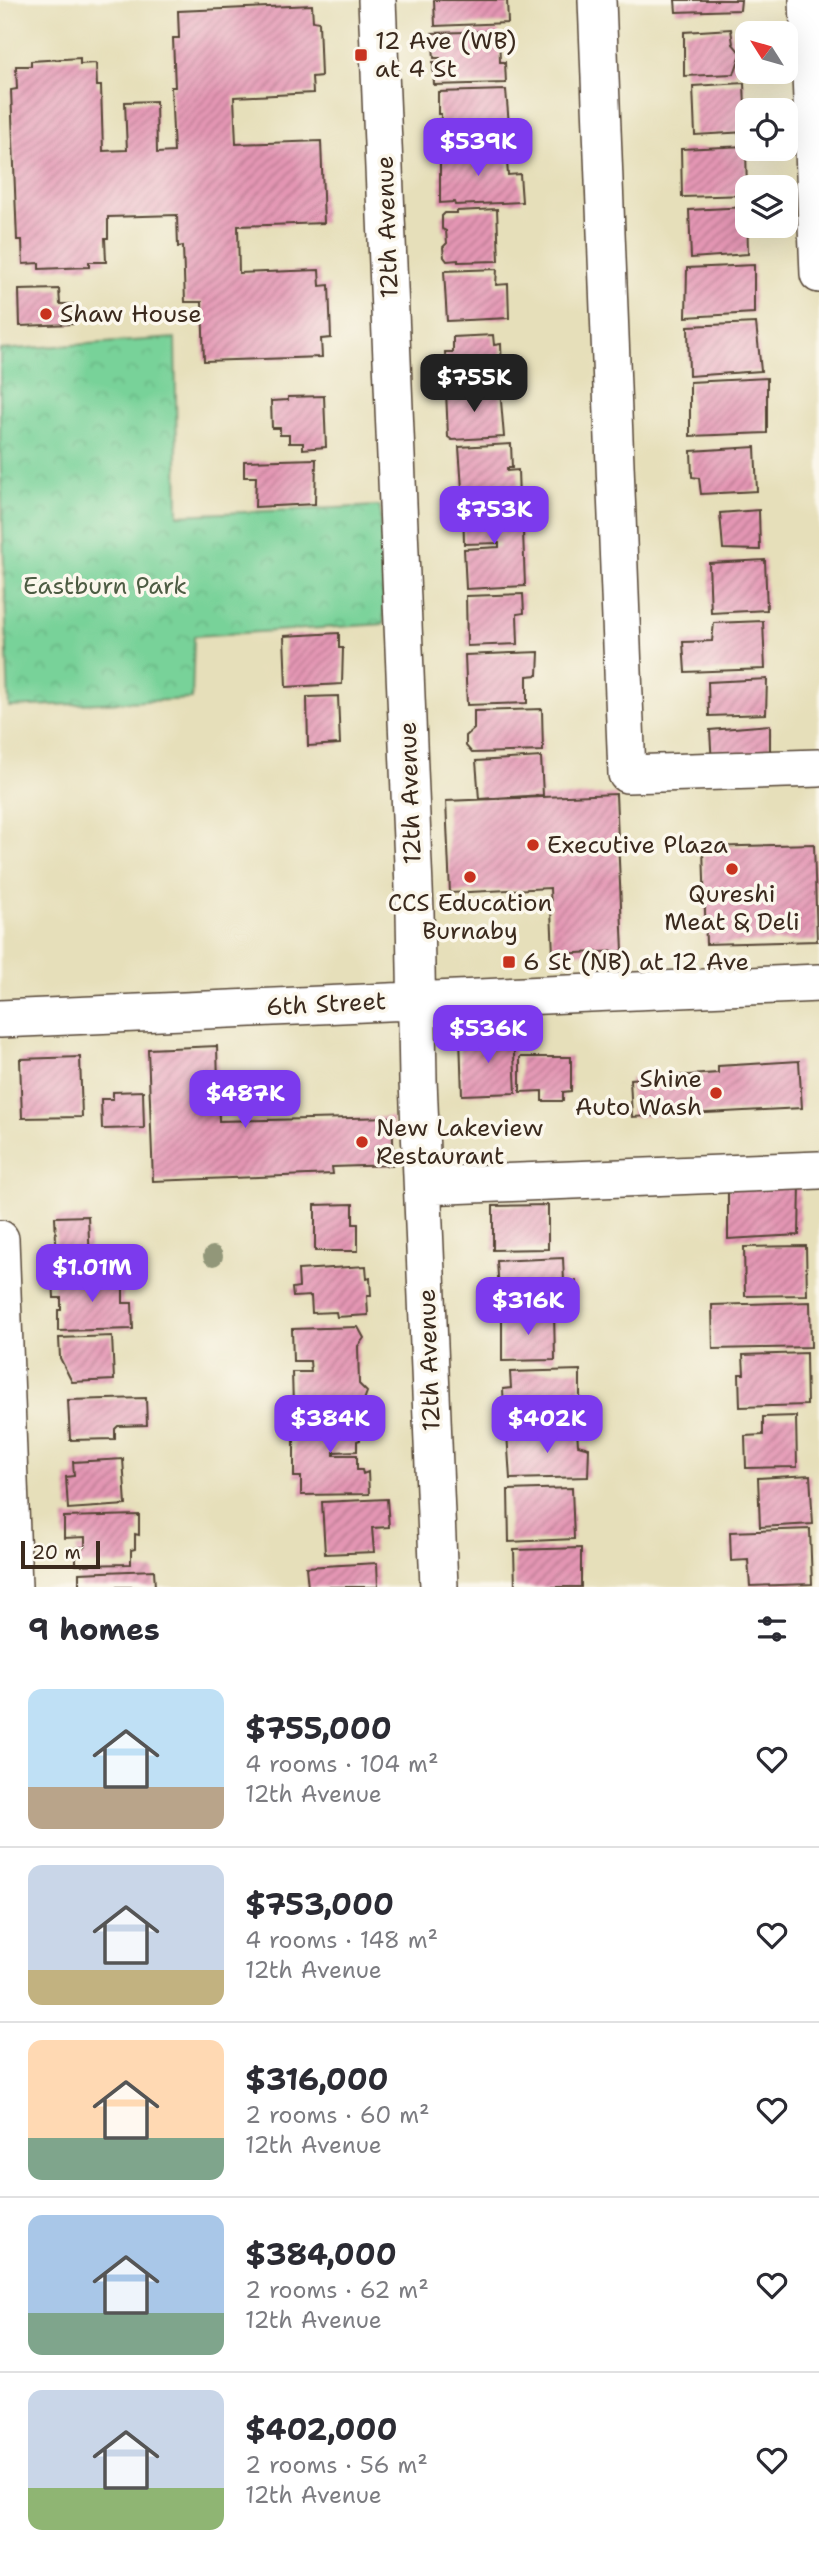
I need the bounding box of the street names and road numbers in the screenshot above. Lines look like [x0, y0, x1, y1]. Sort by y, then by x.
street label: 12th Avenue [369, 155, 405, 299]
street label: 12th Avenue [392, 721, 428, 865]
street label: 6th Street [265, 985, 387, 1023]
street label: 12th Avenue [411, 1288, 447, 1432]

